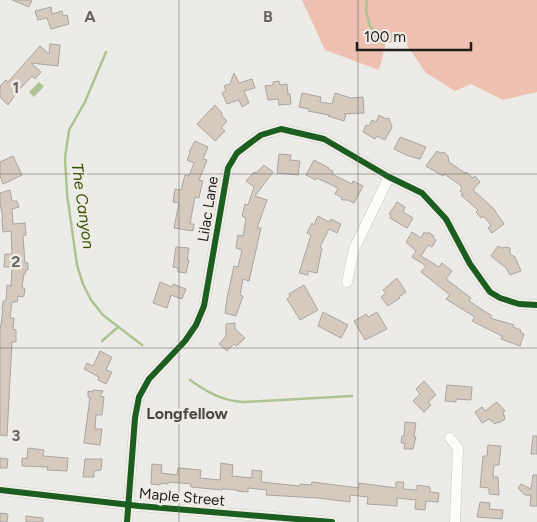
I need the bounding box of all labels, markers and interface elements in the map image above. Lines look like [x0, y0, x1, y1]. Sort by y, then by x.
text: A [84, 7, 96, 26]
text: B [263, 7, 273, 26]
scale bar [357, 20, 471, 52]
text: 100 m [364, 28, 406, 46]
text: 1 [13, 78, 19, 97]
water label: The Canyon [68, 162, 98, 250]
street label: Lilac Lane [194, 175, 222, 243]
text: 2 [11, 252, 21, 271]
district label: Longfellow [146, 404, 229, 423]
text: 3 [12, 426, 21, 445]
street label: Maple Street [138, 484, 226, 510]

